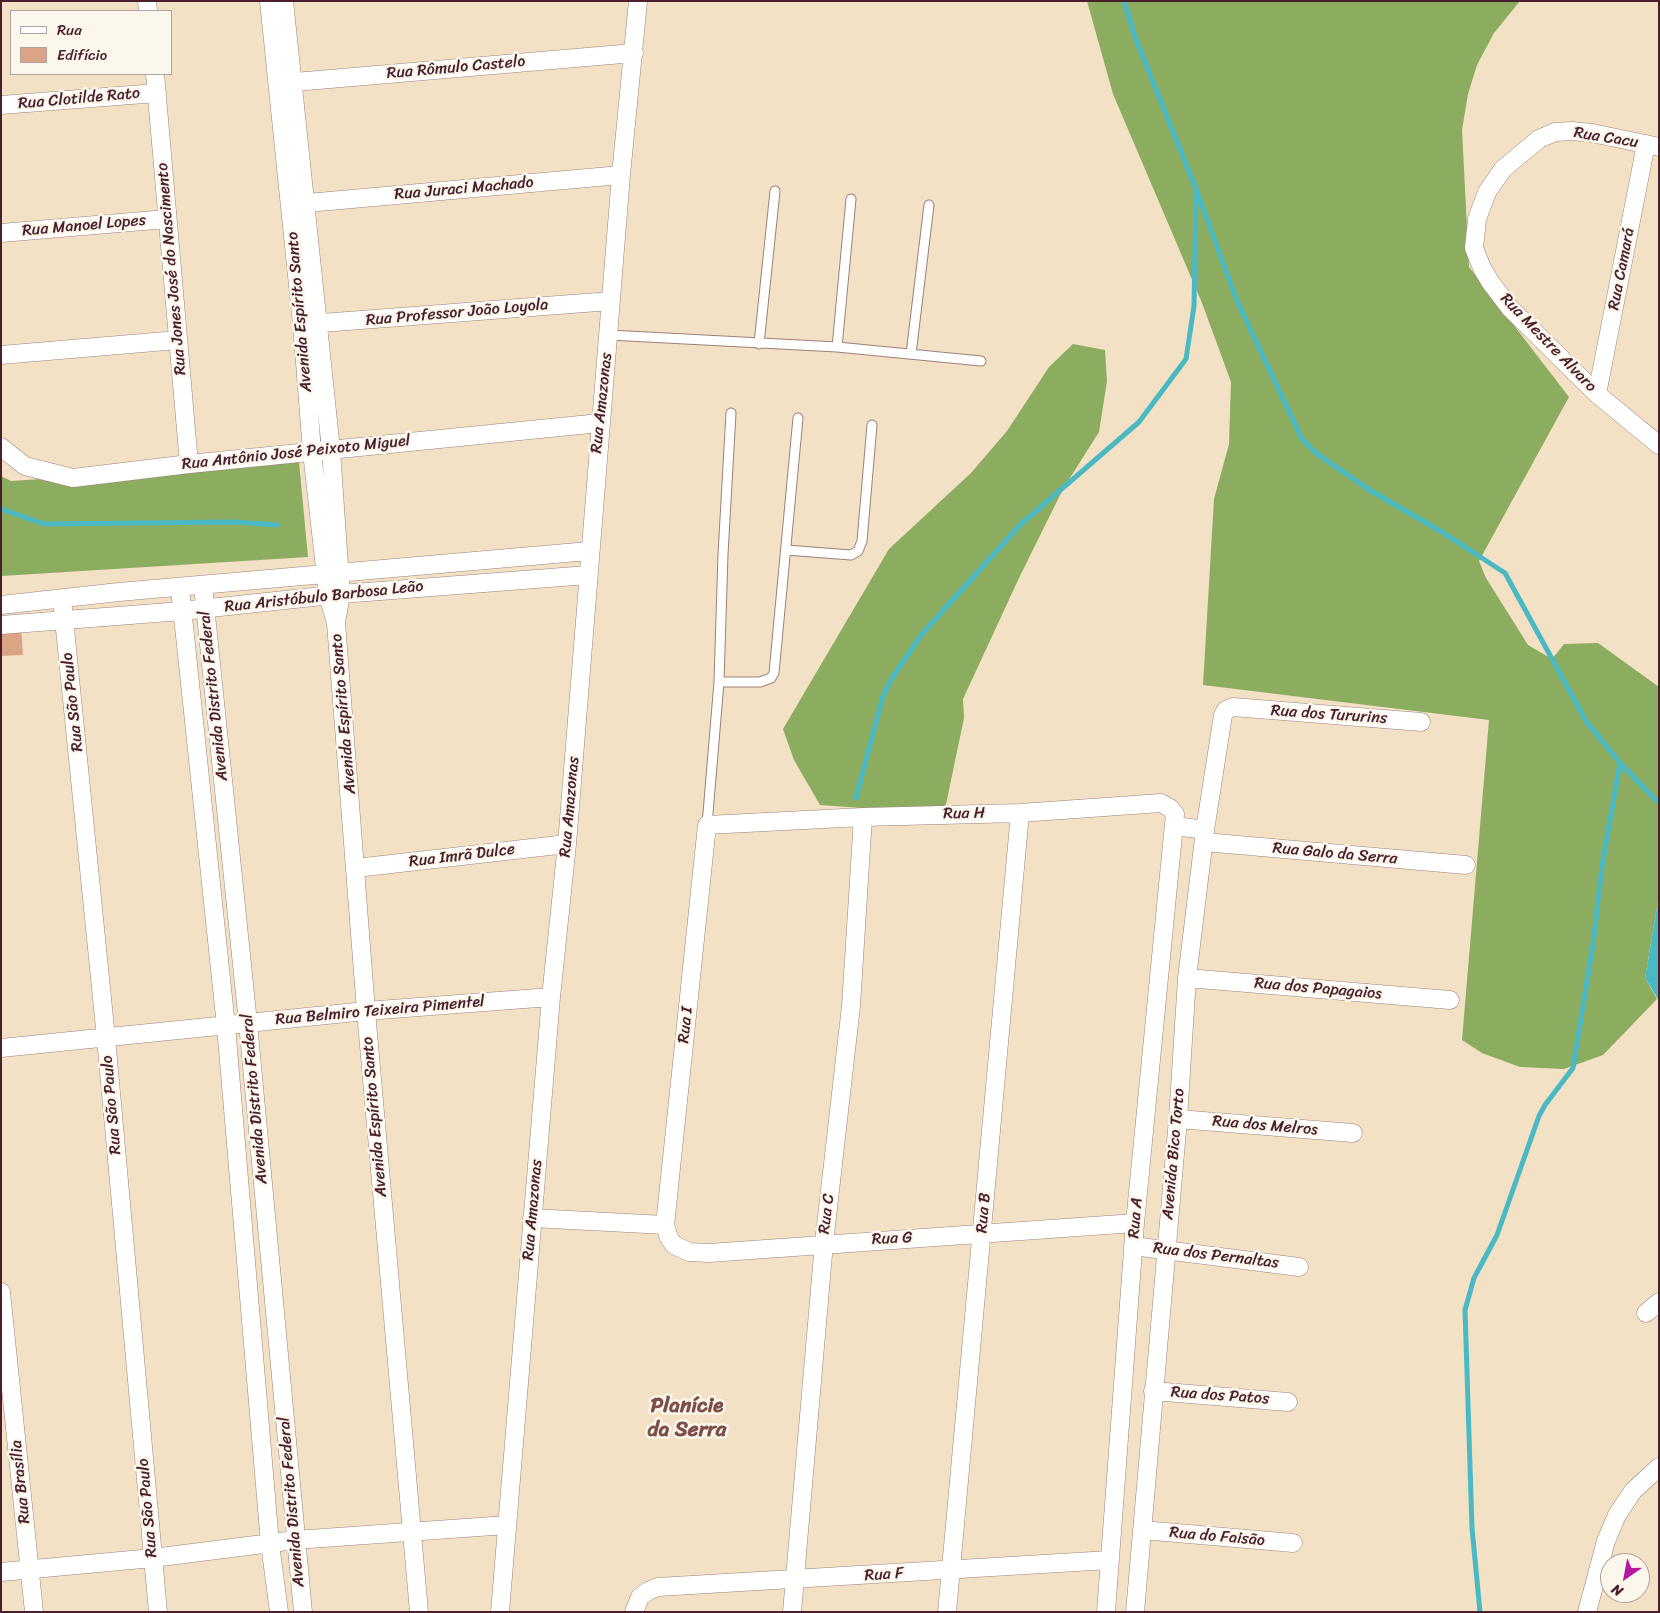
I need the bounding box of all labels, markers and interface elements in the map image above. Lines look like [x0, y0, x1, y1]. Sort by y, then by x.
legend [10, 10, 172, 75]
text: Rua [57, 17, 82, 43]
text: Edifício [57, 42, 107, 68]
street label: Rua Rômulo Castelo [386, 52, 526, 84]
street label: Rua Clotilde Rato [17, 84, 141, 114]
street label: Rua Cacu [1572, 123, 1640, 153]
street label: Rua Jones José do Nascimento [153, 162, 191, 376]
street label: Rua Juraci Machado [394, 173, 534, 205]
street label: Rua Manoel Lopes [21, 211, 147, 241]
street label: Rua Camará [1605, 226, 1639, 312]
street label: Avenida Espírito Santo [283, 231, 317, 393]
street label: Rua Mestre Alvaro [1496, 289, 1600, 397]
street label: Rua Professor João Loyola [365, 295, 549, 331]
street label: Rua Amazonas [587, 352, 617, 454]
street label: Rua Antônio José Peixoto Miguel [181, 431, 411, 475]
street label: Rua Aristóbulo Barbosa Leão [224, 577, 424, 617]
street label: Avenida Distrito Federal [196, 610, 232, 782]
street label: Avenida Espírito Santo [327, 633, 361, 795]
street label: Rua São Paulo [58, 651, 88, 753]
street label: Rua dos Tururins [1270, 701, 1388, 729]
street label: Rua Amazonas [556, 756, 584, 858]
street label: Rua H [943, 804, 985, 824]
street label: Rua Galo da Serra [1272, 839, 1398, 869]
street label: Rua Imrã Dulce [408, 840, 516, 872]
street label: Rua dos Papagaios [1253, 974, 1383, 1004]
street label: Rua Belmiro Teixeira Pimentel [275, 992, 485, 1030]
street label: Rua I [675, 1006, 697, 1044]
street label: Avenida Distrito Federal [238, 1013, 272, 1185]
street label: Avenida Espírito Santo [358, 1036, 392, 1198]
street label: Rua São Paulo [98, 1055, 126, 1155]
street label: Avenida Bico Torto [1159, 1087, 1189, 1221]
street label: Rua dos Melros [1212, 1112, 1318, 1140]
street label: Rua Amazonas [519, 1159, 547, 1261]
street label: Rua B [973, 1192, 995, 1234]
street label: Rua C [815, 1193, 839, 1235]
street label: Rua A [1125, 1197, 1147, 1239]
street label: Rua G [871, 1228, 913, 1250]
street label: Rua dos Pernaltas [1152, 1239, 1280, 1273]
street label: Rua dos Patos [1170, 1383, 1270, 1409]
district label: Planície da Serra [648, 1394, 726, 1444]
street label: Avenida Distrito Federal [275, 1416, 309, 1588]
street label: Rua Brasília [7, 1439, 35, 1525]
street label: Rua São Paulo [134, 1458, 162, 1558]
street label: Rua do Faisão [1169, 1523, 1265, 1551]
north arrow [1600, 1553, 1650, 1603]
street label: Rua F [864, 1564, 904, 1586]
text: N [1606, 1577, 1628, 1603]

